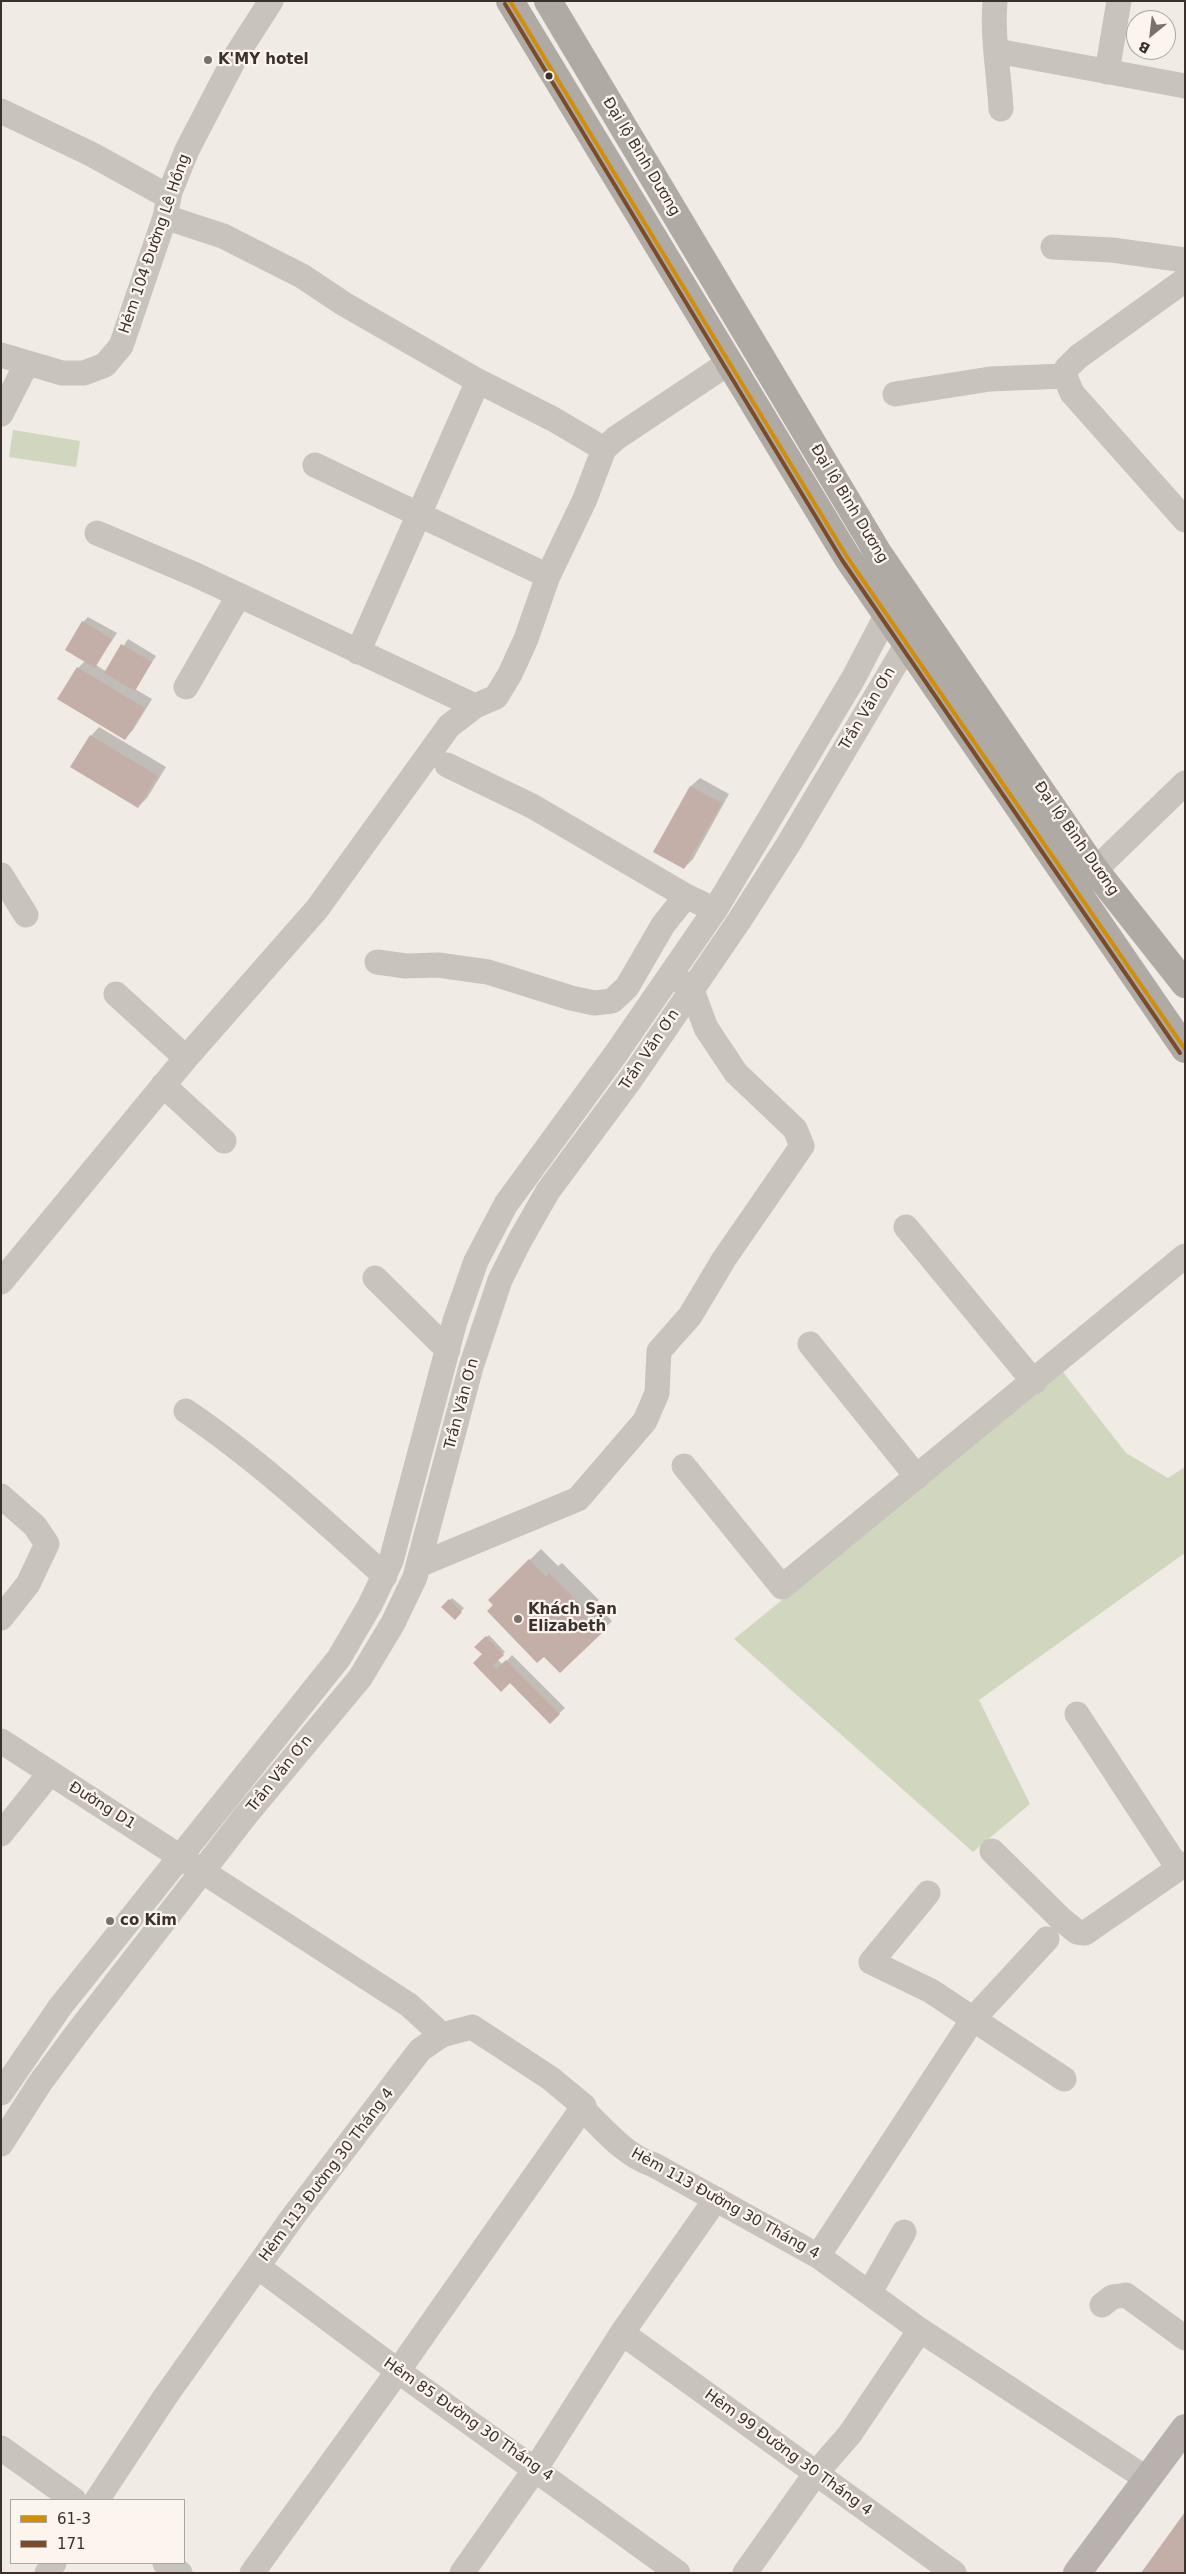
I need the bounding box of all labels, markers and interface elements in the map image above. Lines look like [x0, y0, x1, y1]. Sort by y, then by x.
north arrow [1126, 10, 1176, 60]
text: B [1136, 38, 1153, 57]
place label: K'MY hotel [218, 51, 309, 69]
marker: K'MY hotel [202, 54, 214, 66]
unlabelled marker [544, 71, 554, 81]
street label: Đại lộ Bình Dương [598, 94, 684, 220]
street label: Hẻm 104 Đường Lê Hồng [116, 152, 194, 336]
street label: Đại lộ Bình Dương [806, 441, 892, 567]
street label: Trần Văn Ơn [836, 664, 900, 754]
street label: Đại lộ Bình Dương [1030, 778, 1122, 900]
street label: Trần Văn Ơn [616, 1006, 684, 1094]
street label: Trần Văn Ơn [441, 1357, 483, 1451]
place label: Khách Sạn Elizabeth [528, 1601, 617, 1636]
marker: Khách Sạn Elizabeth [512, 1613, 524, 1625]
street label: Trần Văn Ơn [244, 1732, 316, 1816]
street label: Đường D1 [65, 1778, 139, 1834]
place label: co Kim [120, 1912, 177, 1930]
marker: co Kim [104, 1915, 116, 1927]
street label: Hẻm 113 Đường 30 Tháng 4 [256, 2085, 398, 2265]
street label: Hẻm 113 Đường 30 Tháng 4 [628, 2145, 822, 2263]
street label: Hẻm 85 Đường 30 Tháng 4 [380, 2354, 556, 2486]
street label: Hẻm 99 Đường 30 Tháng 4 [701, 2386, 875, 2520]
legend [10, 2499, 185, 2564]
text: 61-3 [57, 2510, 91, 2528]
text: 171 [57, 2535, 86, 2553]

